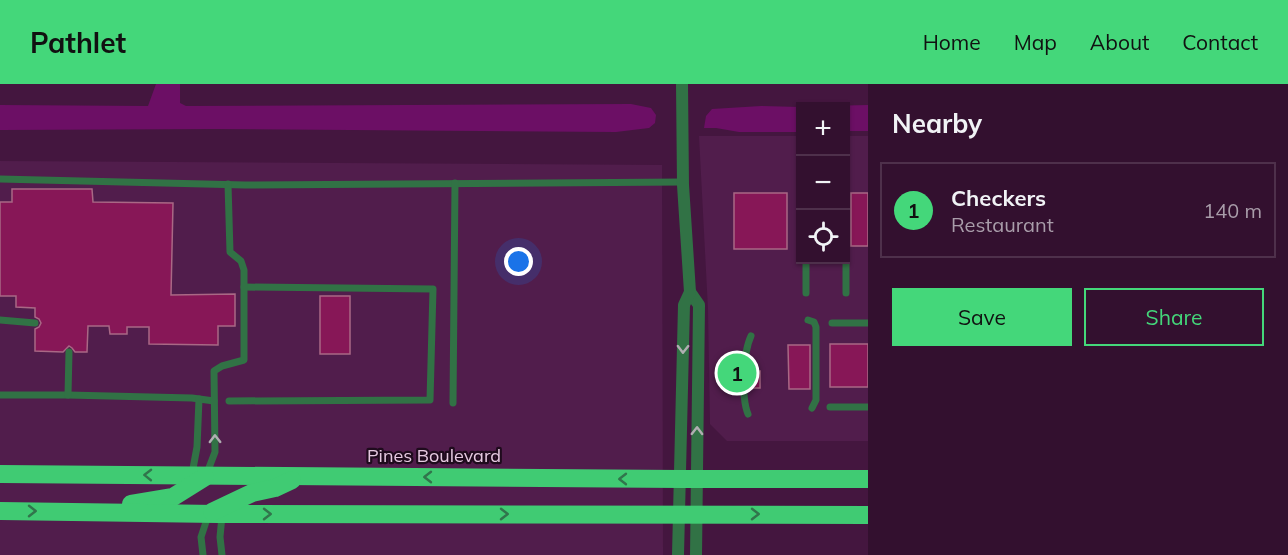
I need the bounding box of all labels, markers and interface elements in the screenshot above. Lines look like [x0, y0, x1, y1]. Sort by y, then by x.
text: Pathlet [30, 25, 126, 60]
text: Home [923, 29, 981, 55]
text: Map [1014, 29, 1057, 55]
text: About [1090, 29, 1149, 55]
text: Contact [1182, 29, 1258, 55]
map controls [796, 102, 850, 264]
button: + [796, 102, 850, 156]
text: Nearby [892, 107, 982, 140]
button: − [796, 156, 850, 210]
text: Checkers [951, 184, 1046, 212]
text: 1 [908, 198, 920, 223]
text: 140 m [1203, 198, 1262, 223]
button: locate [796, 210, 850, 264]
text: Restaurant [951, 212, 1054, 237]
your location [504, 247, 533, 276]
button: Save [892, 288, 1072, 346]
button: Share [1084, 288, 1264, 346]
one-way arrow [677, 345, 689, 354]
pin: 1 [718, 350, 756, 396]
one-way arrow [690, 426, 703, 435]
one-way arrow [209, 435, 221, 444]
street label: Pines Boulevard [367, 444, 501, 467]
one-way arrow [144, 469, 153, 481]
one-way arrow [423, 471, 432, 483]
one-way arrow [618, 473, 627, 485]
one-way arrow [27, 505, 36, 517]
one-way arrow [262, 508, 271, 520]
one-way arrow [499, 508, 508, 520]
one-way arrow [751, 508, 760, 521]

